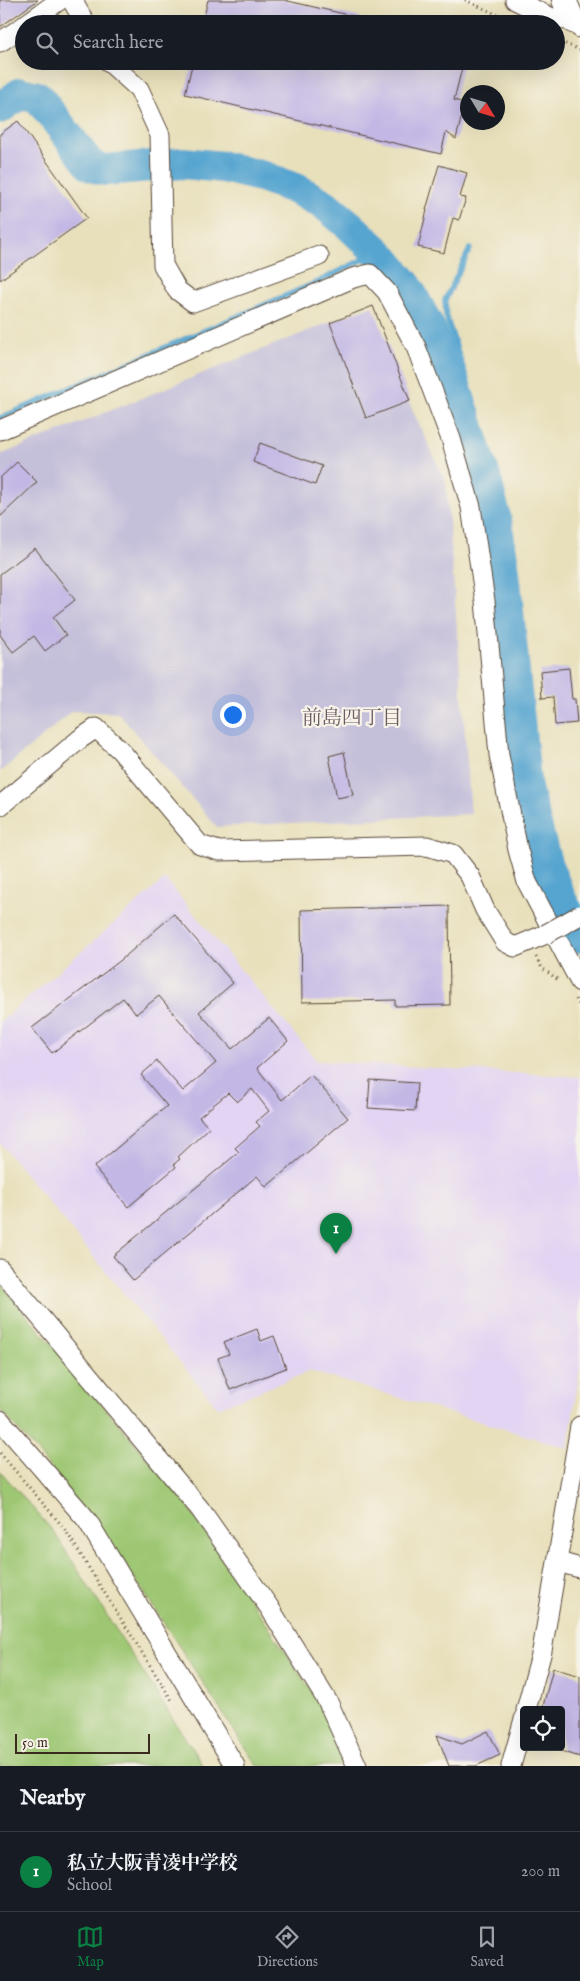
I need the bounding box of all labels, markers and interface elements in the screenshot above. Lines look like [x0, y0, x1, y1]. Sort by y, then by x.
search box [15, 15, 565, 70]
icon: search [33, 29, 61, 57]
text: Search here [73, 31, 164, 55]
north arrow [460, 85, 505, 130]
your location [220, 702, 246, 728]
district label: 前島四丁目 [302, 706, 402, 731]
pin: 1 [320, 1213, 352, 1254]
map controls [520, 1706, 565, 1751]
button: locate [520, 1706, 565, 1751]
scale bar [15, 1731, 150, 1754]
text: 50 m [22, 1734, 48, 1752]
text: Nearby [20, 1785, 85, 1812]
text: 私立大阪青凌中学校 [67, 1852, 238, 1876]
text: 1 [33, 1862, 39, 1882]
text: 200 m [521, 1862, 560, 1882]
text: School [67, 1876, 112, 1896]
tab: Map [76, 1923, 104, 1971]
tab: Directions [257, 1923, 318, 1971]
tab: Saved [471, 1923, 504, 1971]

